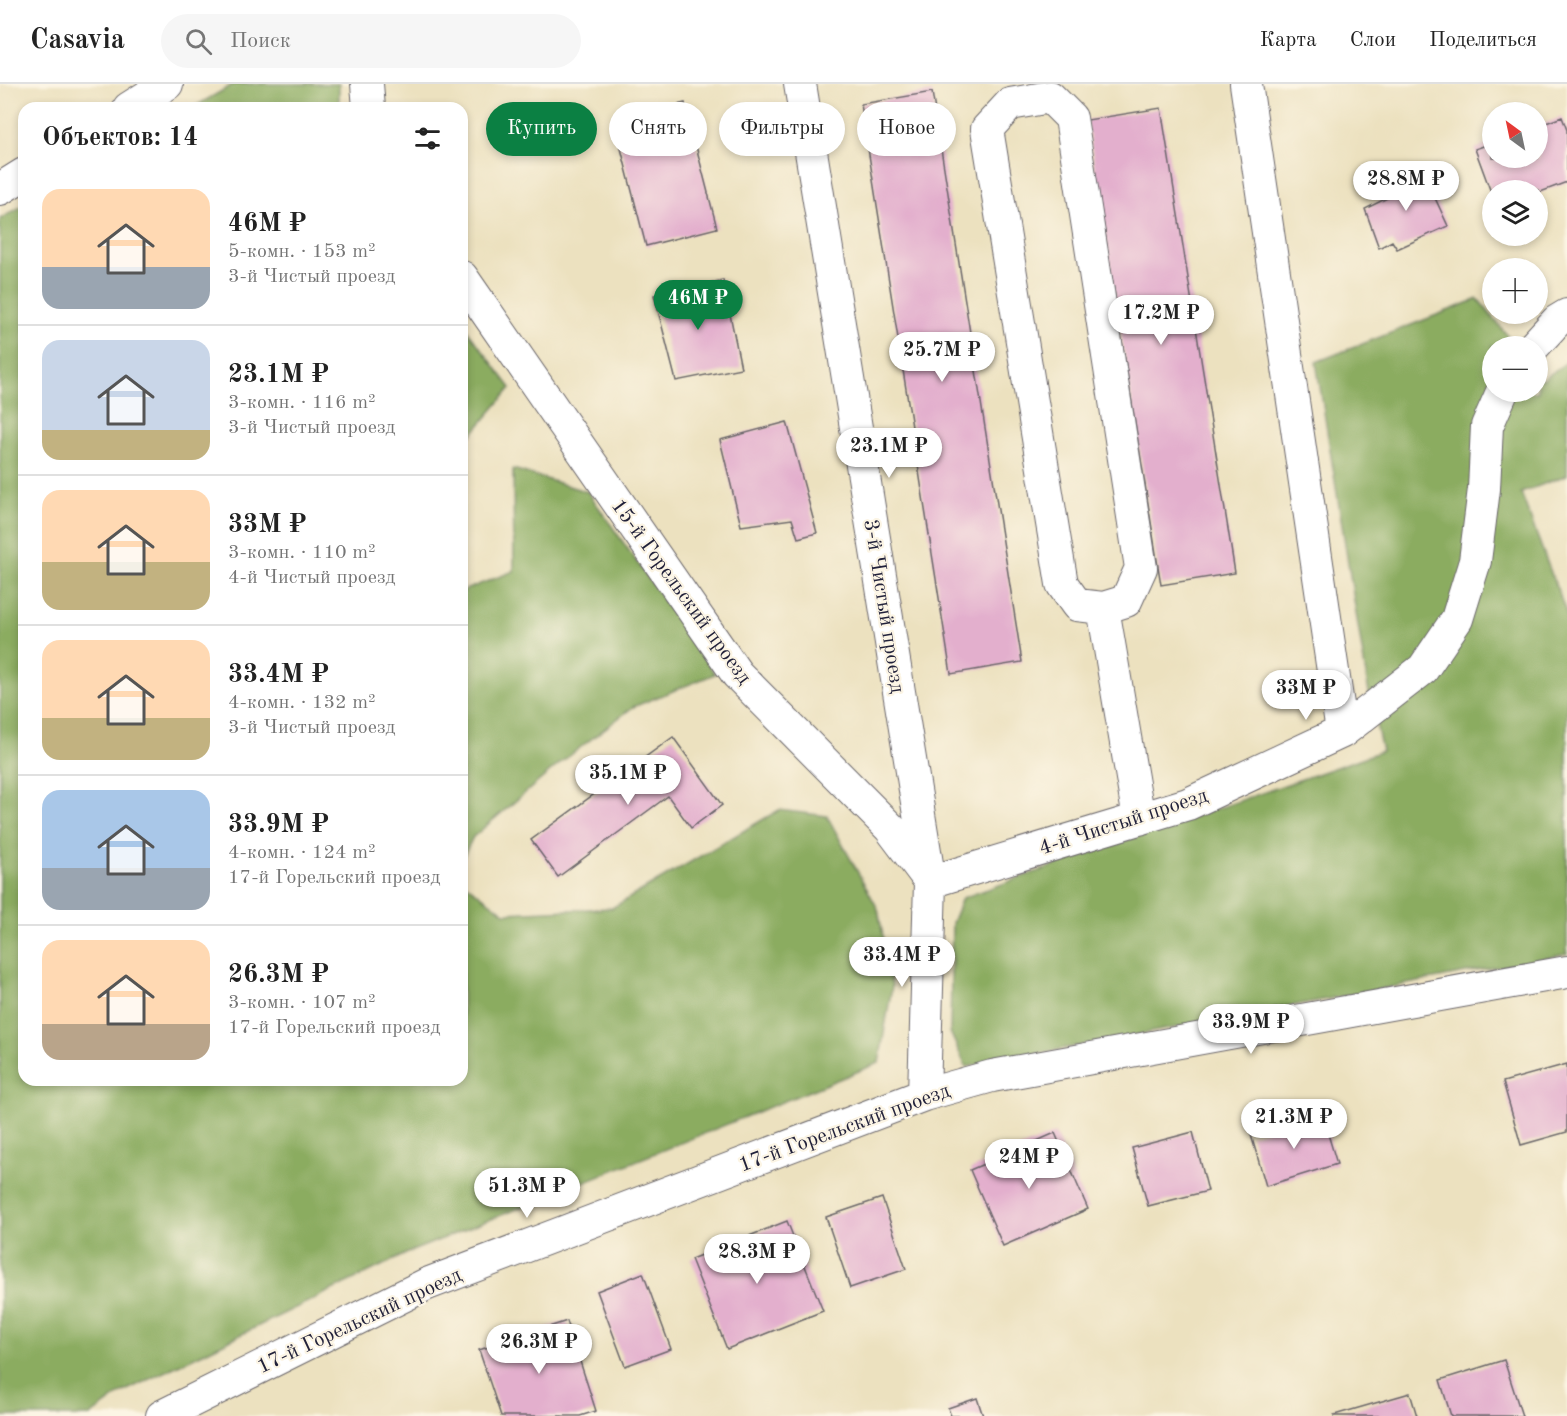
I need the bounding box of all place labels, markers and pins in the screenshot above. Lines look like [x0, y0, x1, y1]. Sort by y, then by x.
pin: 28.8M ₽ [1351, 161, 1461, 212]
pin: 46M ₽ [656, 280, 740, 331]
pin: 17.2M ₽ [1106, 295, 1216, 346]
pin: 25.7M ₽ [887, 332, 997, 383]
pin: 23.1M ₽ [834, 428, 944, 479]
pin: 33M ₽ [1264, 670, 1348, 721]
pin: 35.1M ₽ [573, 755, 683, 806]
pin: 33.4M ₽ [847, 937, 957, 988]
pin: 33.9M ₽ [1196, 1004, 1306, 1055]
pin: 21.3M ₽ [1239, 1099, 1349, 1150]
pin: 24M ₽ [987, 1139, 1071, 1190]
pin: 51.3M ₽ [472, 1168, 582, 1219]
pin: 28.3M ₽ [702, 1234, 812, 1285]
pin: 26.3M ₽ [484, 1324, 594, 1375]

